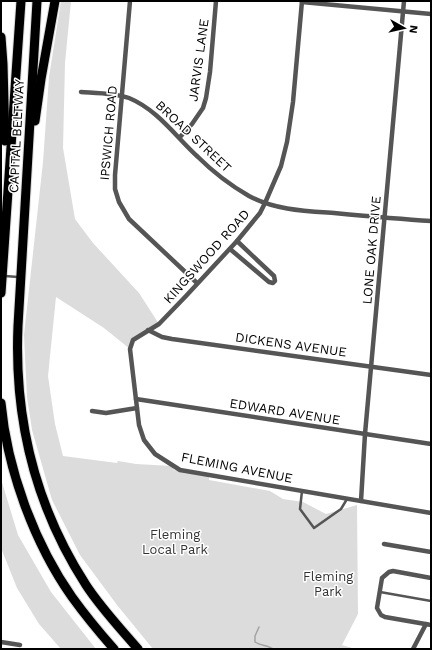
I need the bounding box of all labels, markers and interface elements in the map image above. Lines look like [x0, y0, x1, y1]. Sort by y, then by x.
north arrow [384, 8, 424, 48]
street label: JARVIS LANE [185, 18, 212, 102]
text: N [406, 24, 420, 34]
street label: CAPITAL BELTWAY [6, 78, 27, 193]
street label: IPSWICH ROAD [97, 85, 120, 181]
street label: BROAD STREET [153, 98, 235, 175]
street label: LONE OAK DRIVE [359, 195, 384, 305]
street label: KINGSWOOD ROAD [160, 206, 252, 306]
street label: DICKENS AVENUE [234, 329, 348, 360]
street label: EDWARD AVENUE [229, 395, 341, 428]
street label: FLEMING AVENUE [180, 449, 294, 486]
park label: Fleming Local Park [142, 527, 209, 557]
park label: Fleming Park [303, 569, 353, 599]

